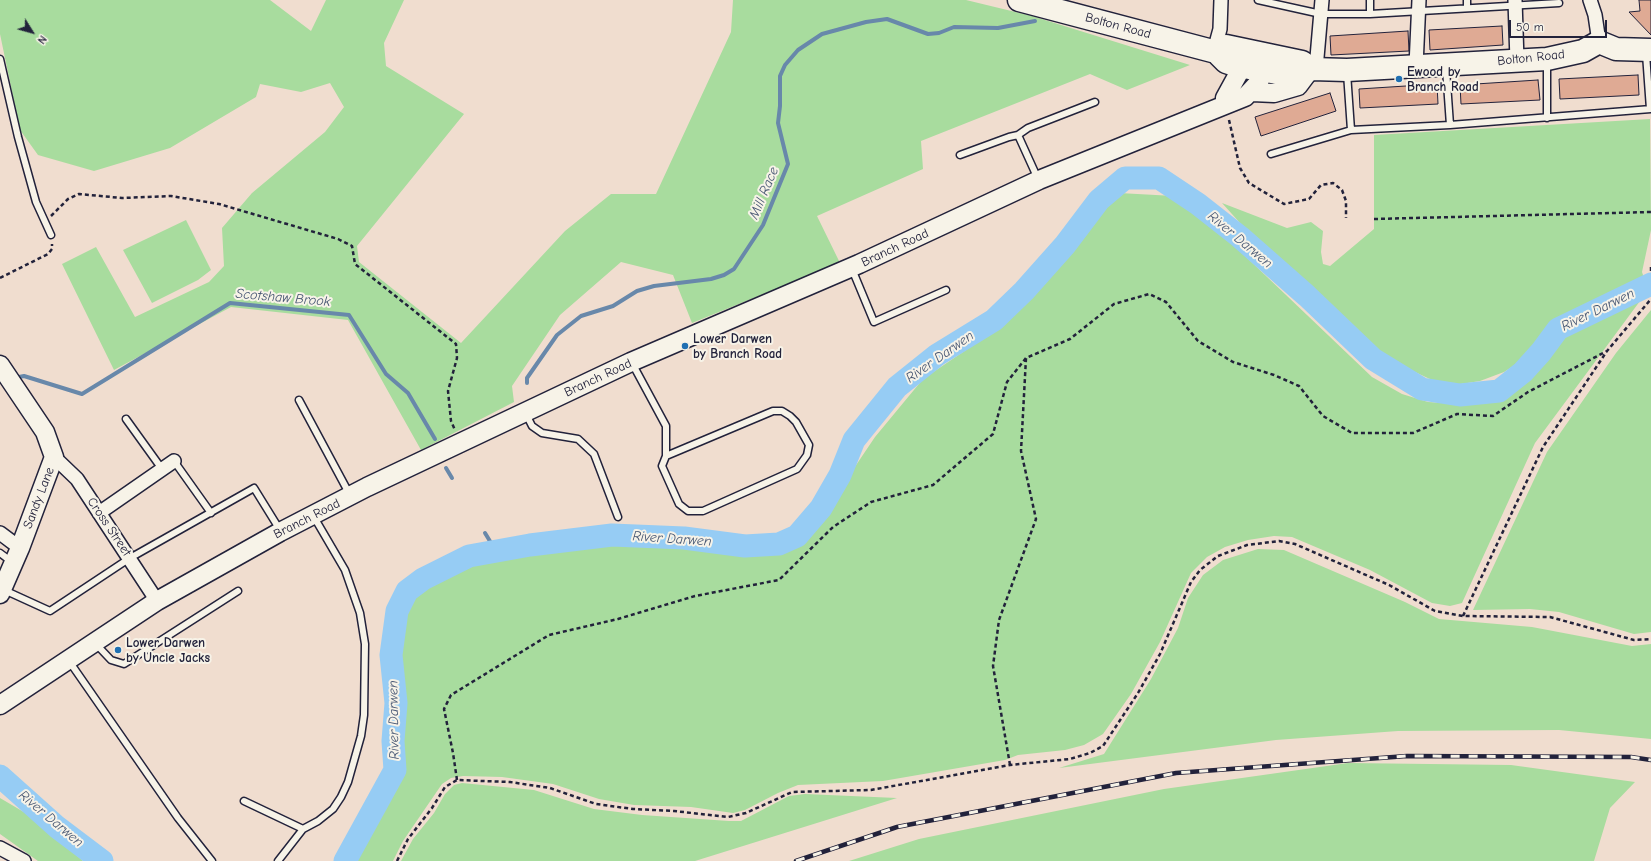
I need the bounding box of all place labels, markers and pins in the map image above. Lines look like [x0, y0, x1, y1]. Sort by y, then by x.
place label: Ewood by Branch Road [1407, 64, 1479, 95]
marker: Ewood by Branch Road [1394, 74, 1404, 84]
place label: Lower Darwen by Branch Road [693, 331, 782, 362]
marker: Lower Darwen by Branch Road [680, 341, 690, 351]
place label: Lower Darwen by Uncle Jacks [126, 635, 210, 666]
marker: Lower Darwen by Uncle Jacks [113, 645, 123, 655]

